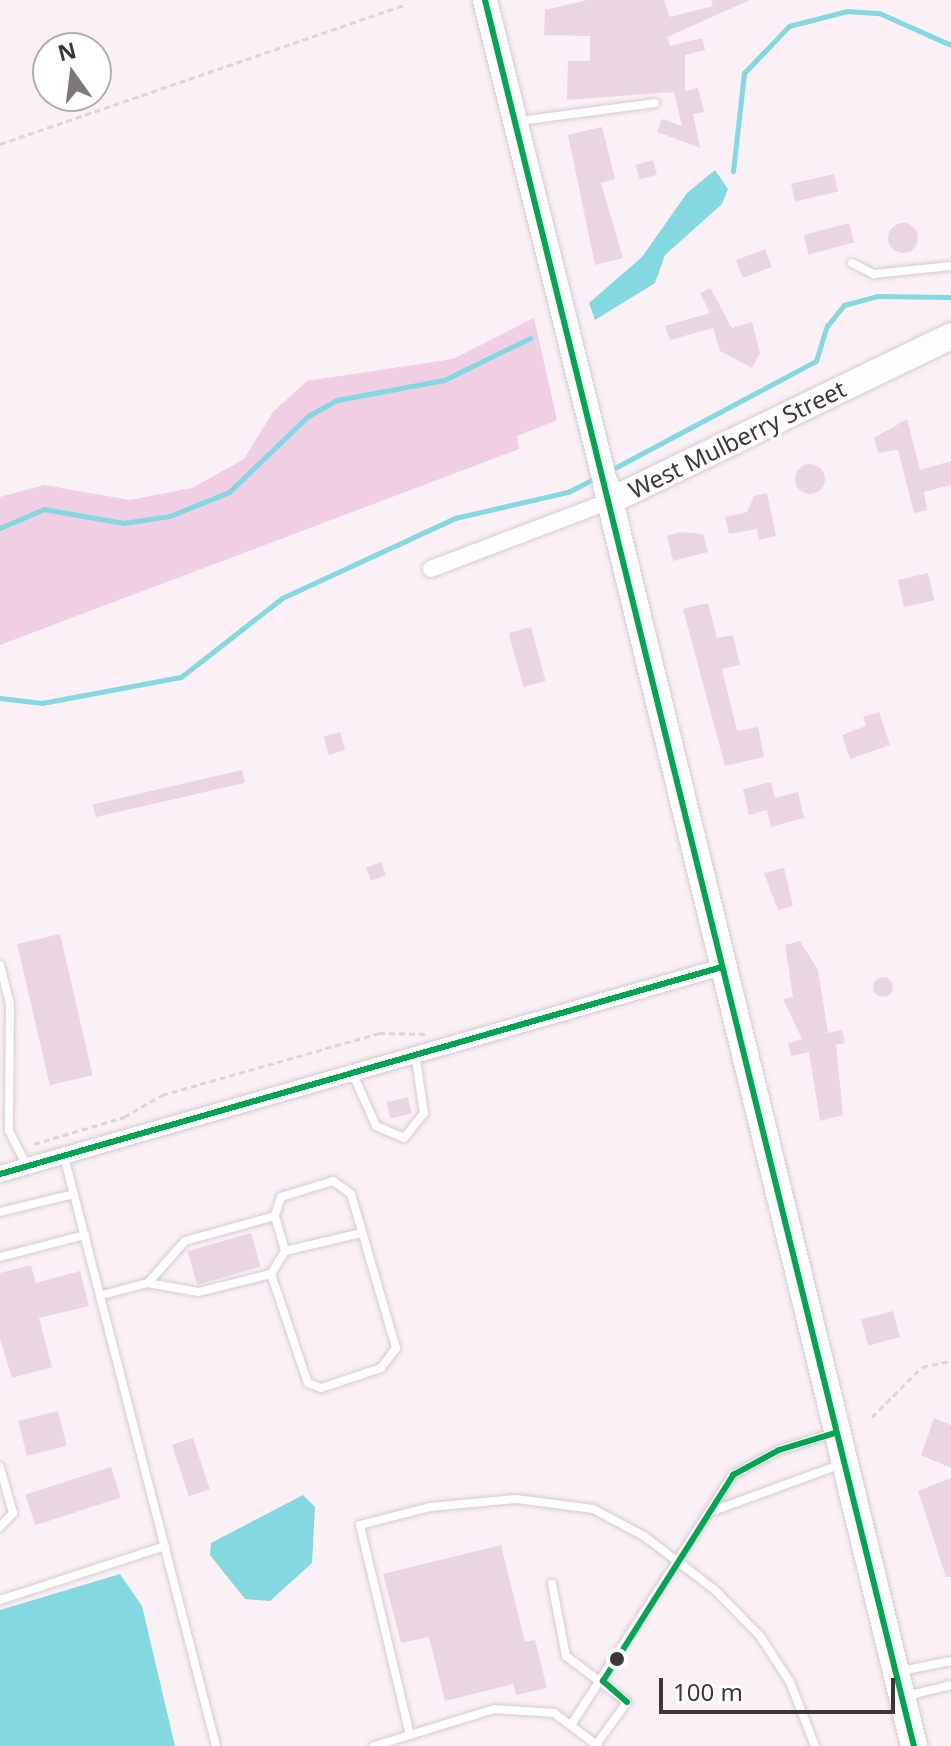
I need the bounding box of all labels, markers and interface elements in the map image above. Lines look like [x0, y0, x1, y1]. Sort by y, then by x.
north arrow [32, 32, 112, 112]
text: N [54, 34, 79, 67]
street label: West Mulberry Street [624, 374, 850, 504]
unlabelled marker [609, 1651, 625, 1667]
scale bar [663, 1662, 899, 1712]
text: 100 m [673, 1675, 743, 1708]

